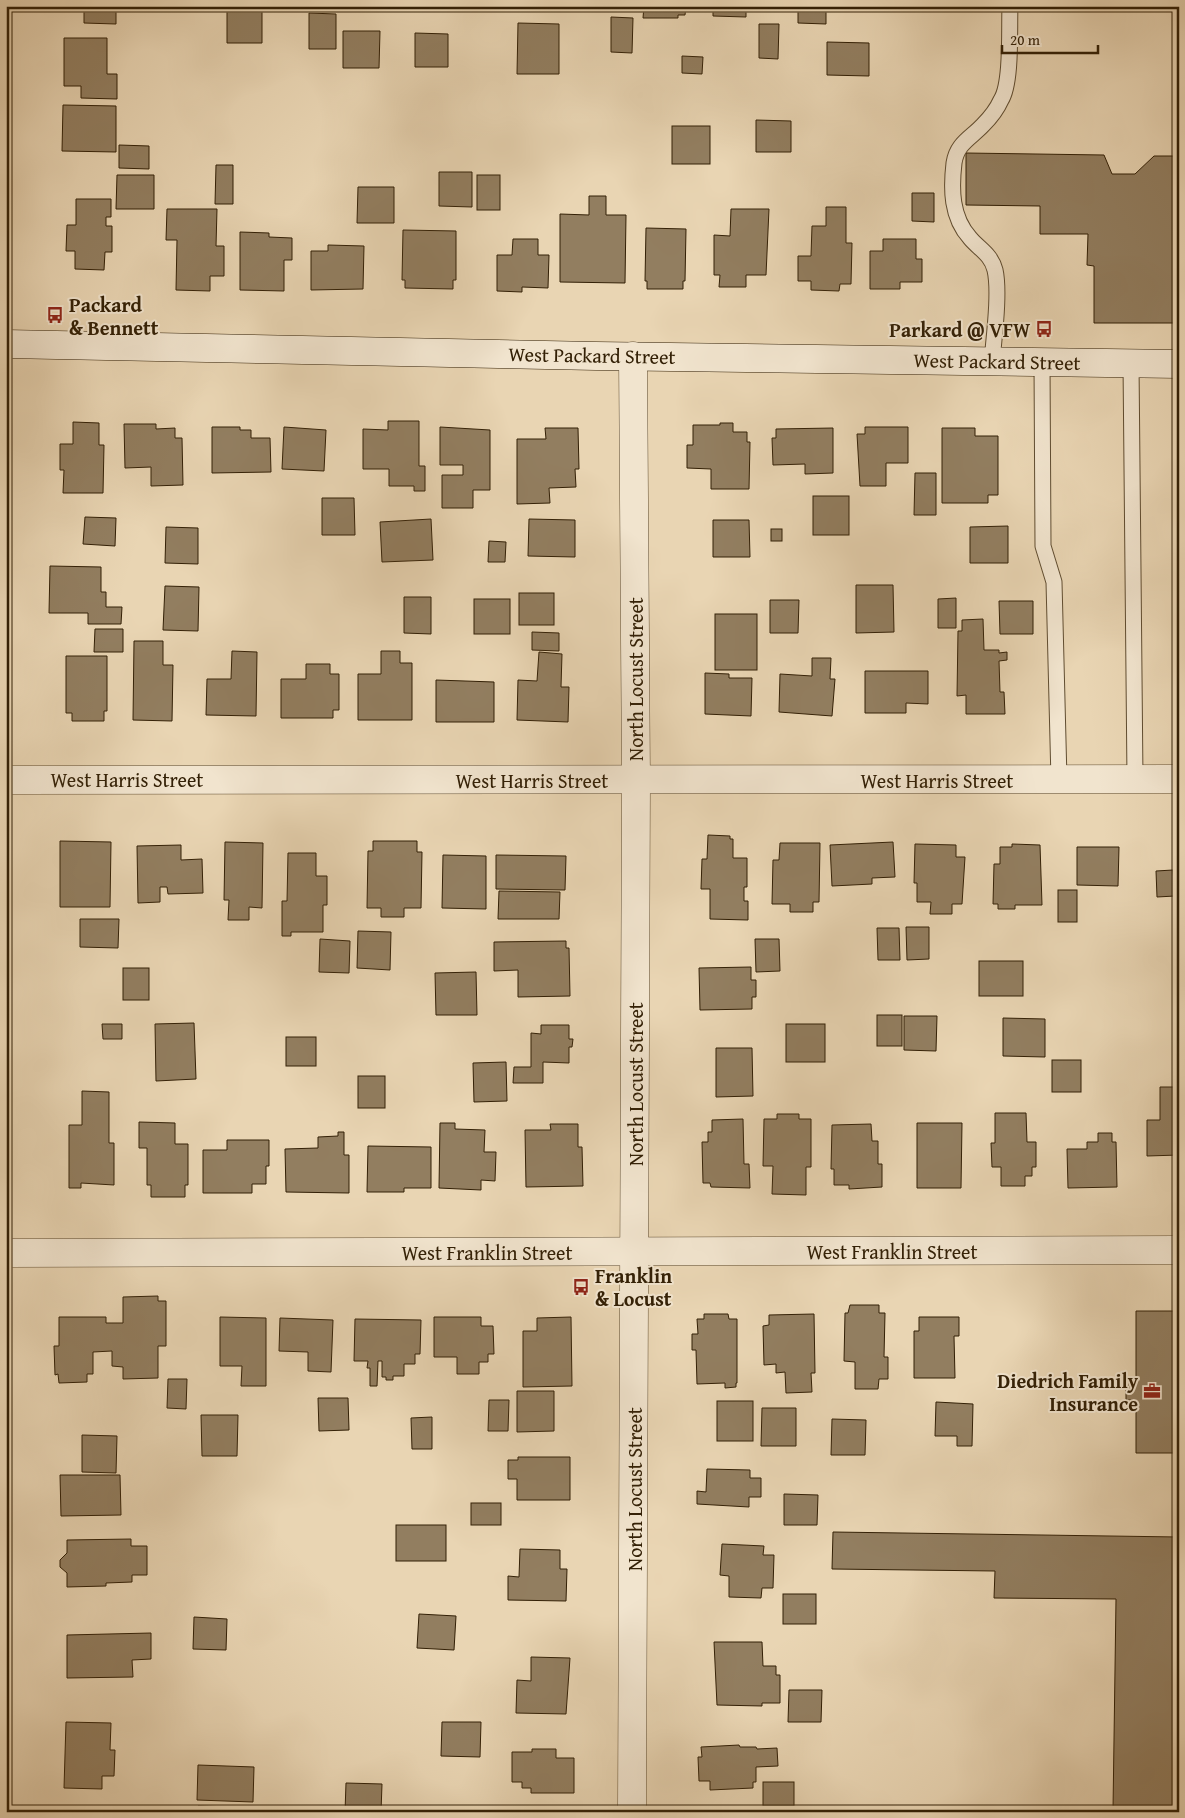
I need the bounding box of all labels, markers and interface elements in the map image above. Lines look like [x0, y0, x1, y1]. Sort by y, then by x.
scale bar [1002, 22, 1099, 54]
text: 20 m [1010, 29, 1041, 50]
place label: Packard & Bennett [69, 290, 159, 342]
bus stop icon: Packard & Bennett [45, 305, 65, 325]
place label: Parkard @ VFW [889, 315, 1031, 344]
bus stop icon: Parkard @ VFW [1034, 319, 1054, 339]
street label: West Packard Street [508, 339, 676, 371]
street label: West Packard Street [913, 345, 1081, 377]
street label: North Locust Street [621, 597, 650, 761]
street label: West Harris Street [51, 765, 203, 794]
street label: West Harris Street [456, 766, 608, 795]
street label: West Harris Street [861, 766, 1013, 795]
street label: North Locust Street [621, 1002, 650, 1166]
street label: West Franklin Street [806, 1237, 978, 1266]
street label: West Franklin Street [401, 1238, 573, 1267]
place label: Franklin & Locust [595, 1261, 672, 1313]
bus stop icon: Franklin & Locust [571, 1277, 591, 1297]
place label: Diedrich Family Insurance [997, 1366, 1139, 1418]
office icon: Diedrich Family Insurance [1142, 1381, 1162, 1401]
street label: North Locust Street [620, 1407, 649, 1571]

